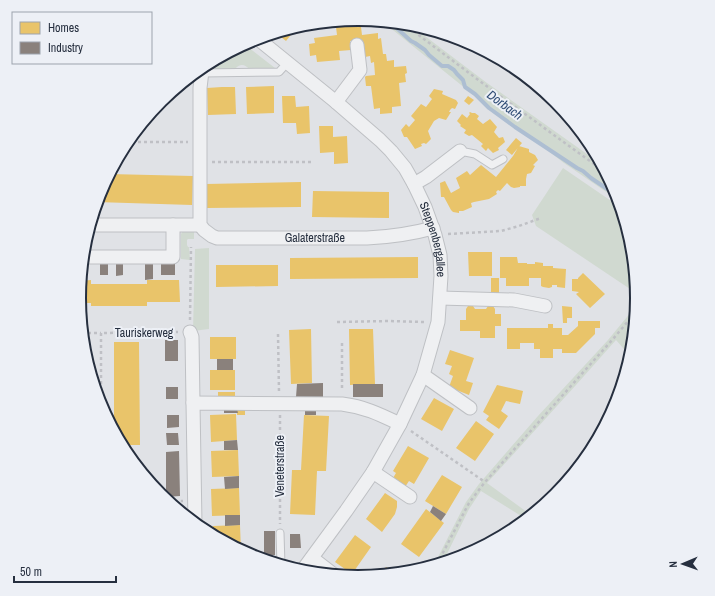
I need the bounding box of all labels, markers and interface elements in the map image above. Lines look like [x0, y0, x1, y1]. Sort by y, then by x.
legend [12, 12, 152, 64]
text: Homes [48, 20, 79, 36]
text: Industry [48, 40, 83, 56]
water label: Dorbach [484, 86, 526, 124]
street label: Steppenbergallee [416, 199, 449, 277]
street label: Galaterstraße [285, 230, 345, 246]
street label: Tauriskerweg [115, 325, 174, 341]
street label: Veneterstraße [272, 435, 288, 497]
north arrow [663, 544, 703, 584]
scale bar [14, 558, 116, 584]
text: N [666, 561, 680, 568]
text: 50 m [20, 564, 42, 580]

